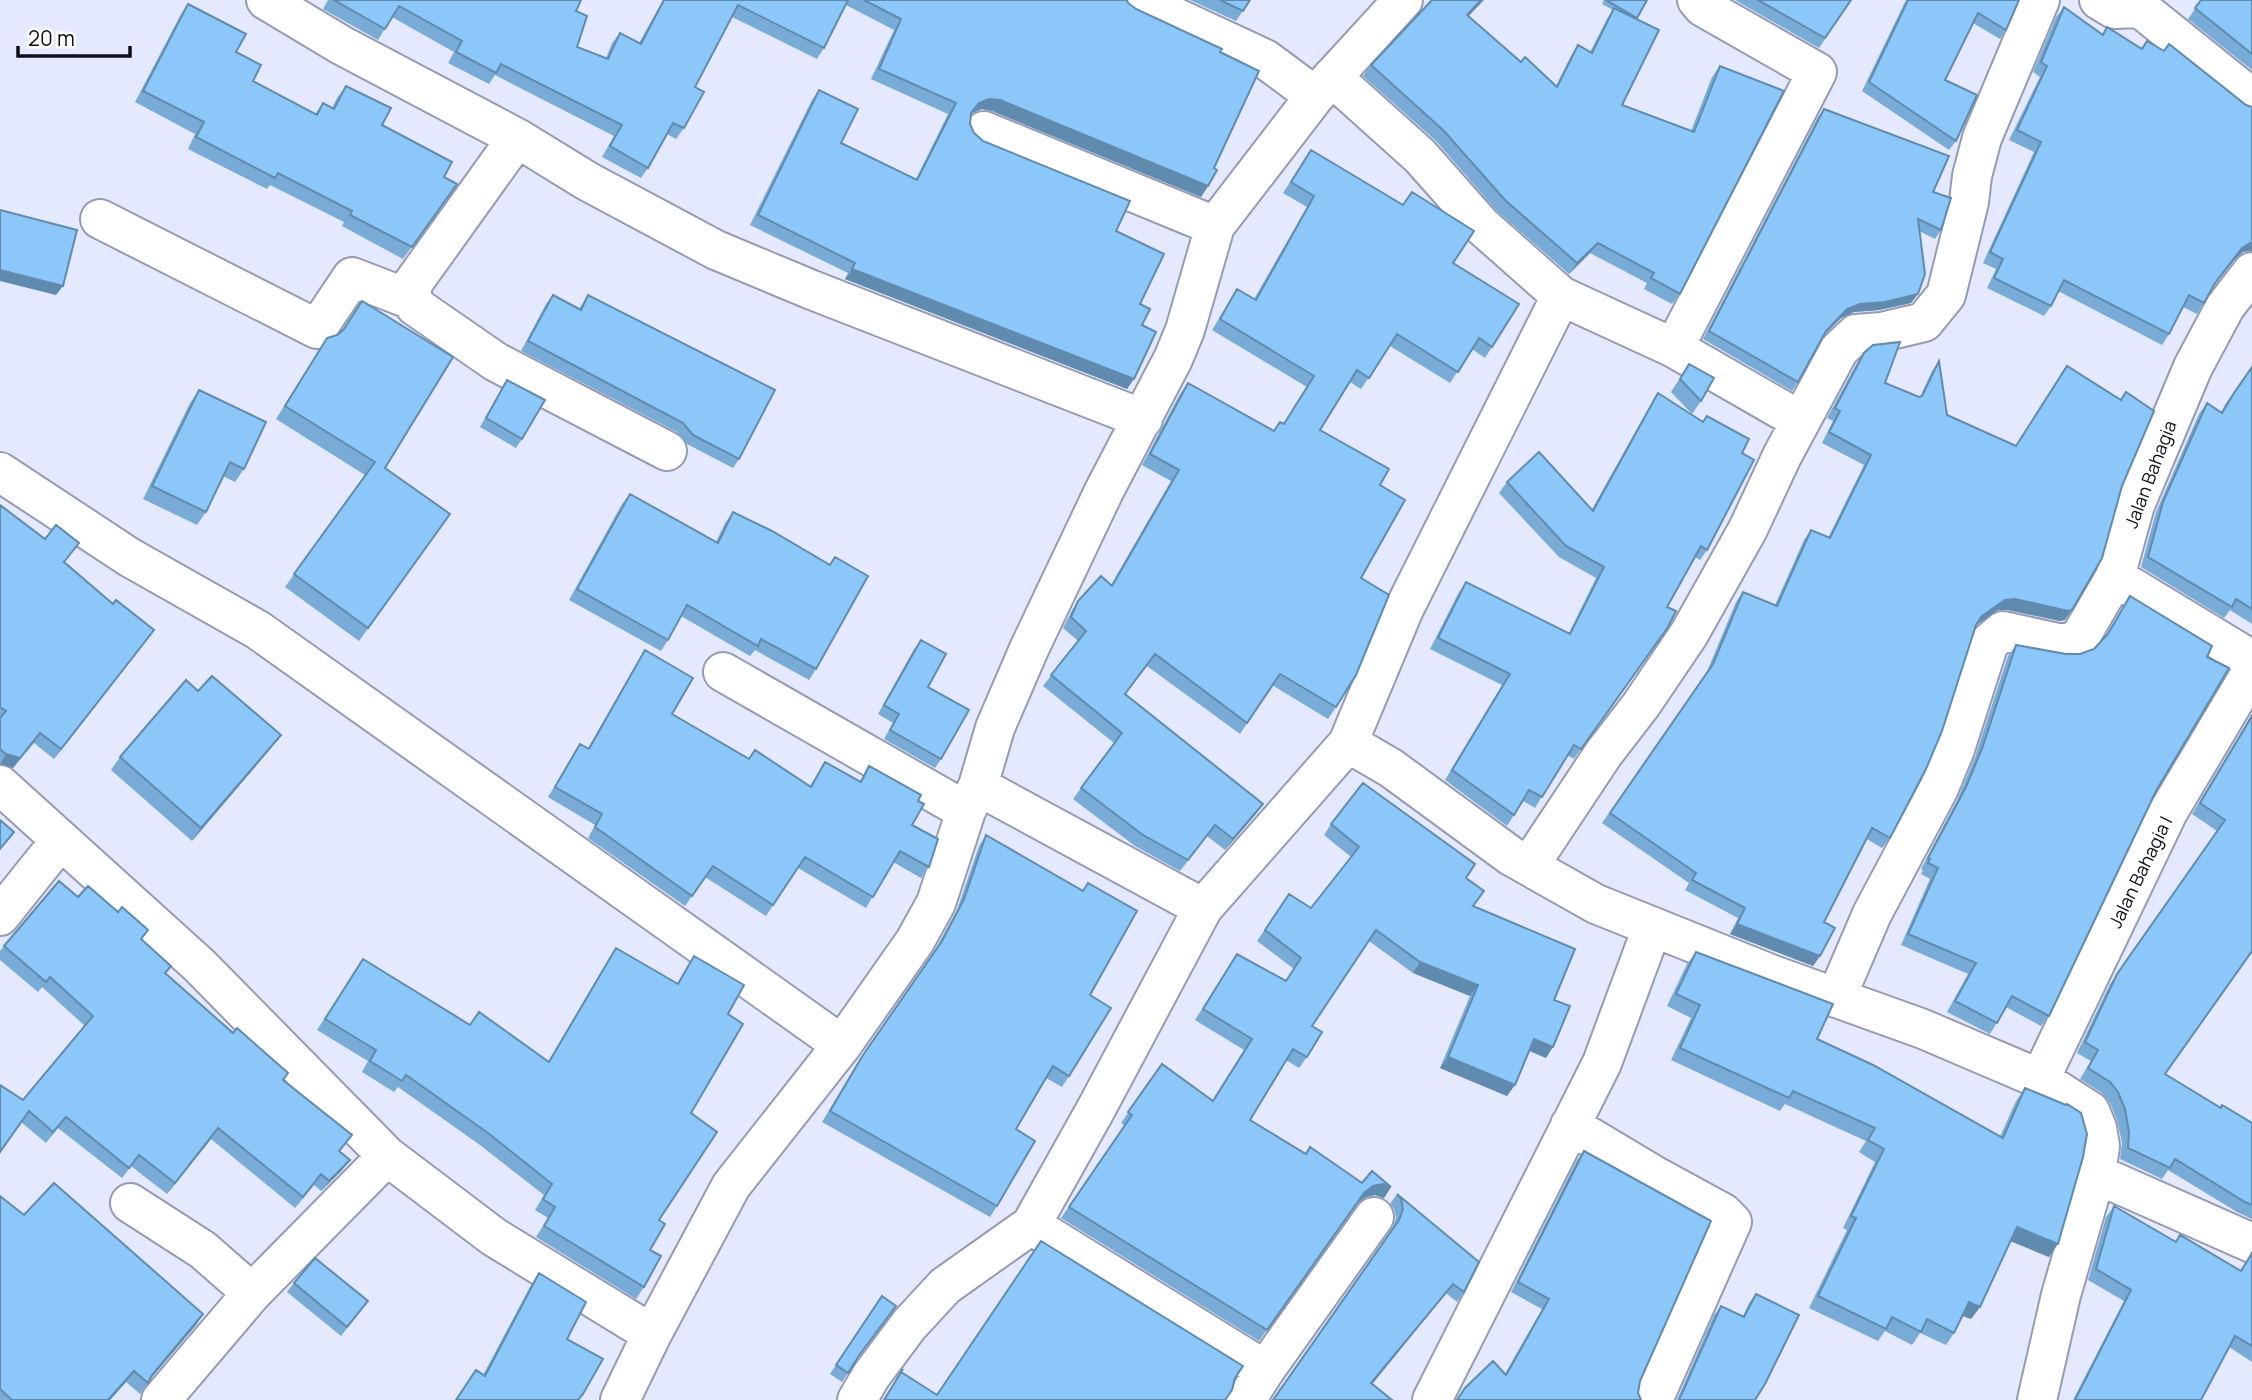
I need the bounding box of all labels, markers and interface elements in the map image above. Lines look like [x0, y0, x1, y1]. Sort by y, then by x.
scale bar [18, 14, 130, 58]
text: 20 m [28, 24, 75, 52]
street label: Jalan Bahagia [2118, 417, 2182, 531]
street label: Jalan Bahagia I [2103, 812, 2177, 932]

